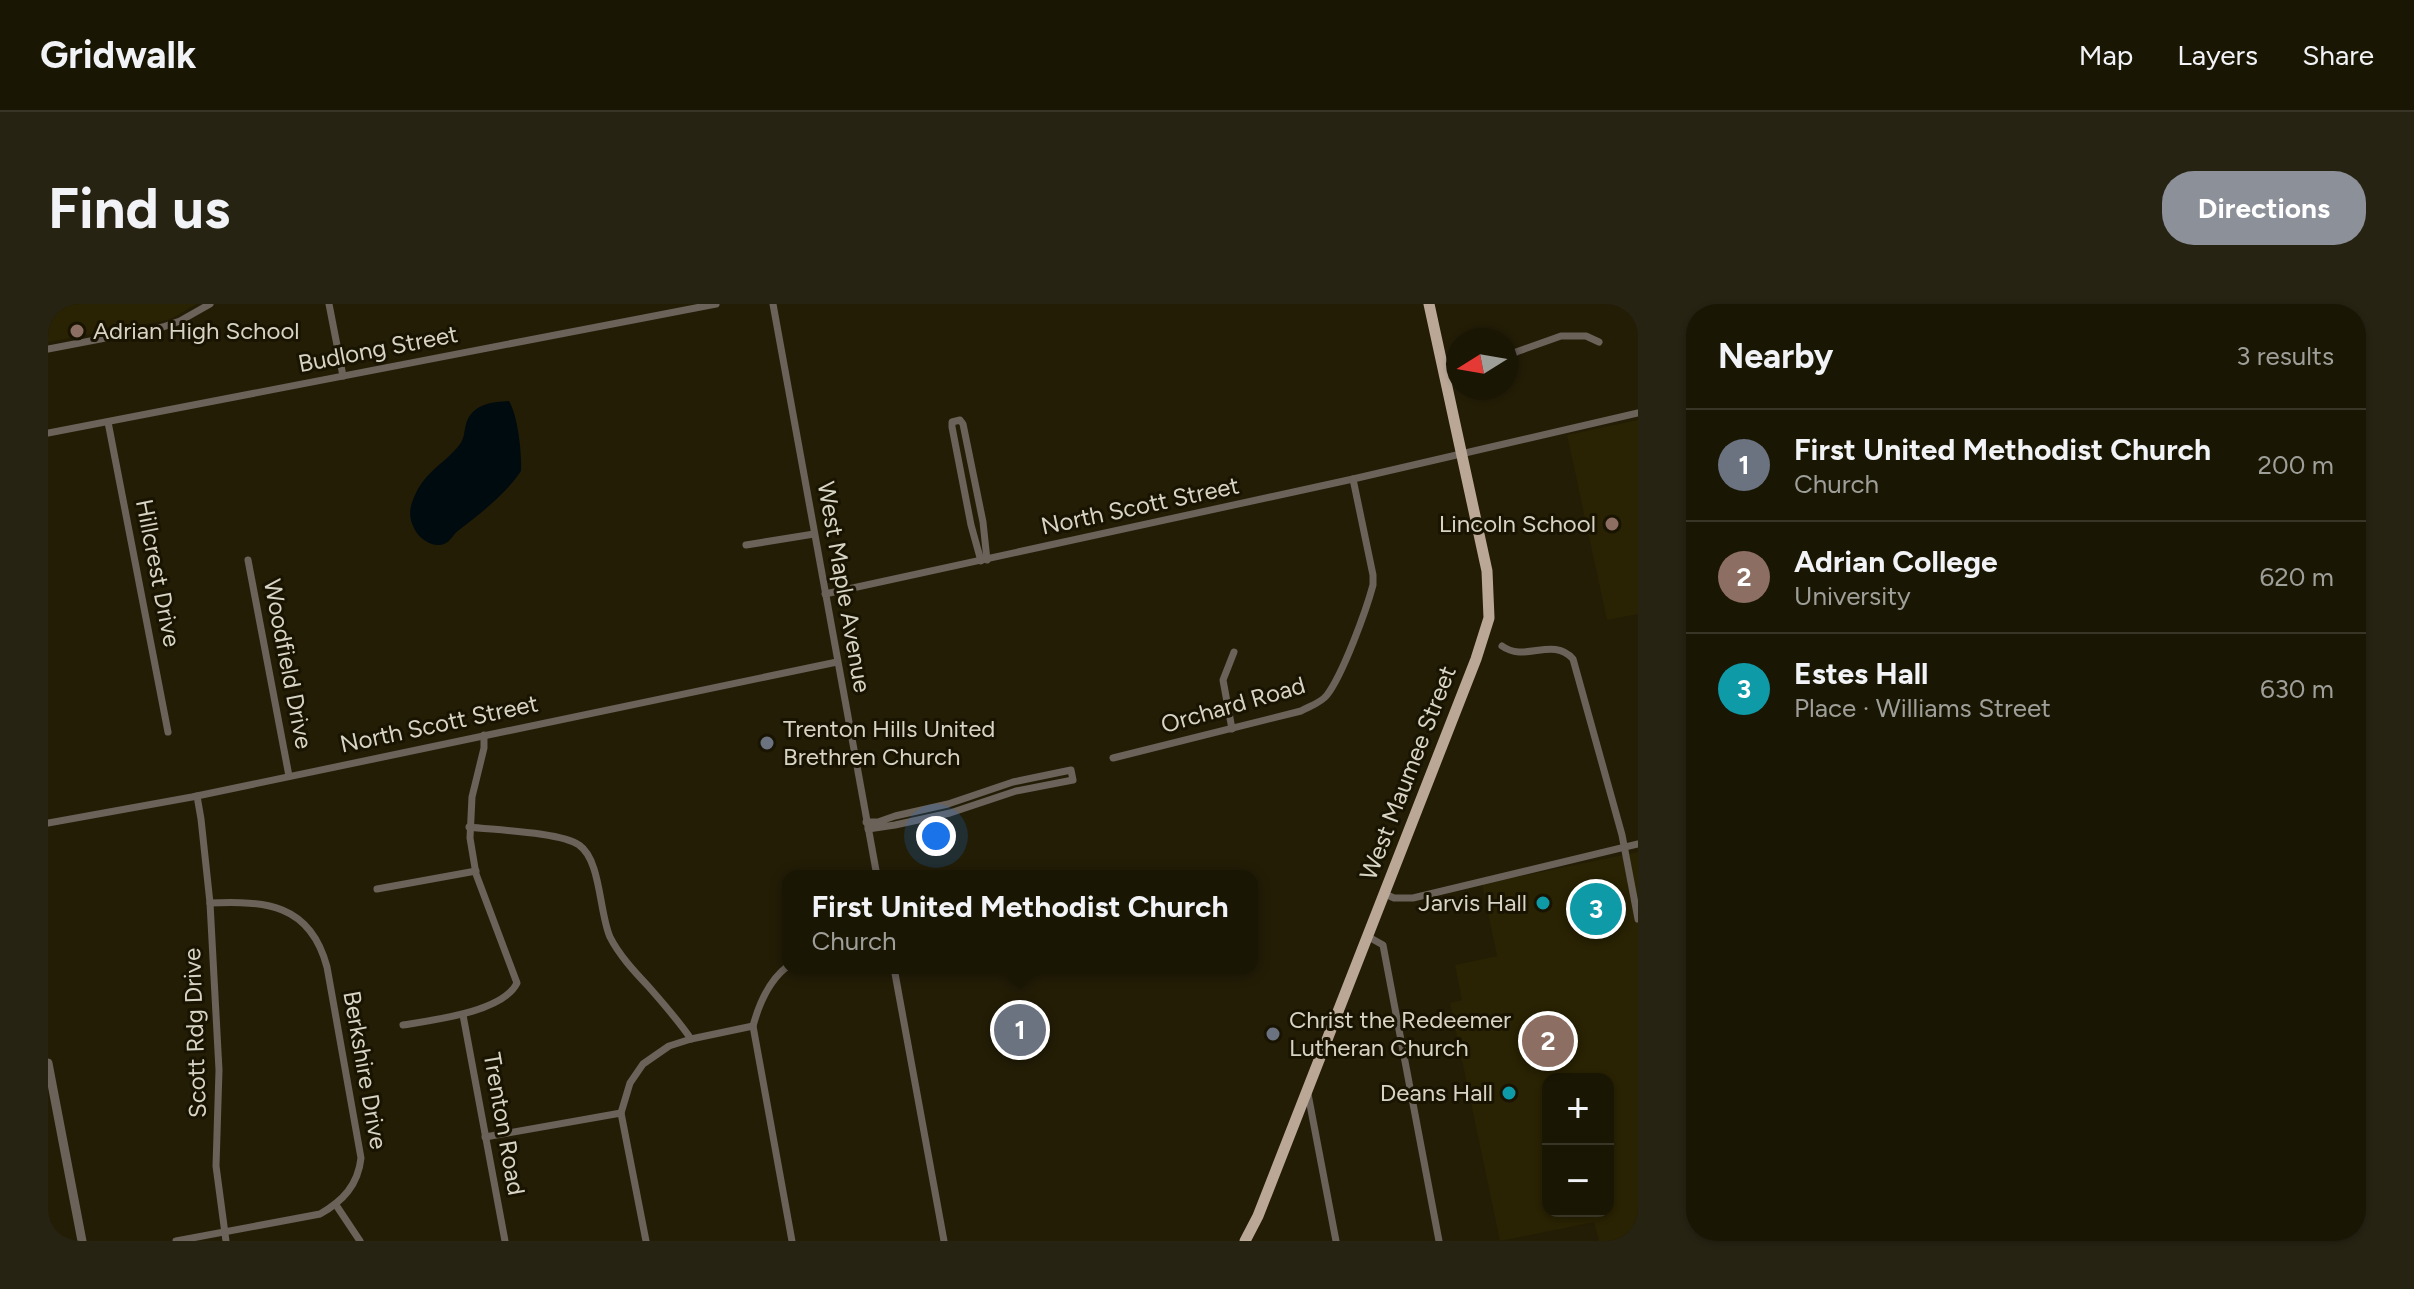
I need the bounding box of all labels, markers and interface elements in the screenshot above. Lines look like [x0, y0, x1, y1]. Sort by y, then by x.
text: Gridwalk [40, 32, 196, 78]
text: Map [2079, 38, 2133, 72]
text: Layers [2177, 38, 2258, 72]
text: Share [2302, 38, 2374, 72]
button: Directions [2162, 171, 2366, 245]
text: Find us [48, 175, 230, 242]
place label: Adrian High School [93, 316, 300, 345]
street label: Budlong Street [296, 319, 460, 378]
marker: Adrian High School [68, 322, 86, 340]
north arrow [1446, 328, 1518, 400]
text: Nearby [1718, 336, 1833, 377]
text: 3 results [2236, 340, 2334, 372]
text: First United Methodist Church [1794, 431, 2211, 468]
text: 1 [1739, 449, 1749, 481]
text: 200 m [2258, 449, 2334, 481]
text: Church [1794, 468, 1879, 500]
street label: North Scott Street [1038, 470, 1242, 541]
street label: West Maple Avenue [812, 479, 877, 695]
street label: Hillcrest Drive [130, 496, 187, 649]
place label: Lincoln School [1439, 509, 1596, 538]
marker: Lincoln School [1603, 515, 1621, 533]
text: Adrian College [1794, 543, 1998, 580]
text: 2 [1736, 561, 1752, 593]
text: 620 m [2260, 561, 2334, 593]
street label: Woodfield Drive [258, 577, 319, 751]
text: University [1794, 580, 1911, 612]
text: Estes Hall [1794, 655, 1928, 692]
street label: West Maumee Street [1353, 662, 1462, 884]
street label: Orchard Road [1157, 670, 1308, 739]
text: 3 [1737, 673, 1751, 705]
text: 630 m [2260, 673, 2334, 705]
street label: North Scott Street [337, 688, 541, 759]
text: Place · Williams Street [1794, 692, 2051, 724]
place label: Trenton Hills United Brethren Church [783, 714, 995, 771]
marker: Trenton Hills United Brethren Church [758, 734, 776, 752]
your location [916, 816, 956, 856]
popup [782, 870, 1258, 974]
pin: 3 [1570, 879, 1622, 939]
text: First United Methodist Church [812, 888, 1229, 925]
place label: Jarvis Hall [1418, 888, 1527, 917]
marker: Jarvis Hall [1534, 894, 1552, 912]
text: Church [812, 925, 897, 957]
street label: Scott Rdg Drive [177, 947, 212, 1119]
street label: Berkshire Drive [337, 988, 394, 1151]
pin: 1 [994, 1000, 1046, 1060]
place label: Christ the Redeemer Lutheran Church [1289, 1005, 1511, 1062]
pin: 2 [1522, 1011, 1574, 1071]
marker: Christ the Redeemer Lutheran Church [1264, 1025, 1282, 1043]
street label: Trenton Road [478, 1050, 531, 1197]
map controls [1542, 1073, 1614, 1217]
button: + [1542, 1073, 1614, 1145]
place label: Deans Hall [1380, 1078, 1493, 1107]
marker: Deans Hall [1500, 1084, 1518, 1102]
button: − [1542, 1145, 1614, 1217]

